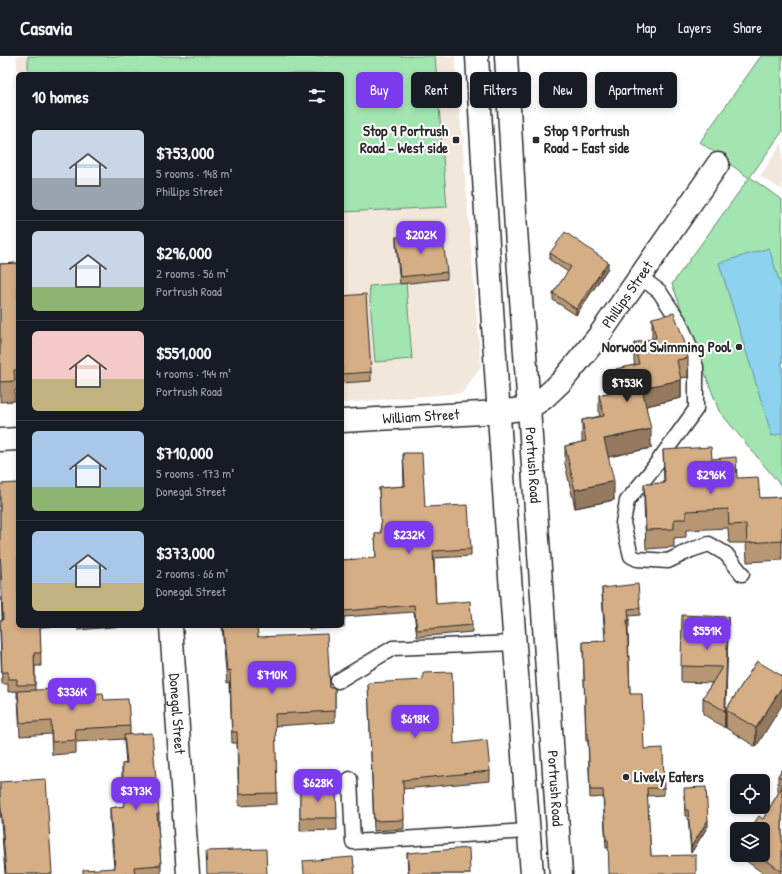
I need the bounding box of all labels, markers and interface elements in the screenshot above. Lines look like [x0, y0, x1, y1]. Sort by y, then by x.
text: Casavia [20, 15, 72, 41]
text: Map [636, 18, 656, 37]
text: Layers [678, 18, 711, 37]
text: Share [733, 18, 762, 37]
chip: Buy [356, 72, 403, 108]
chip: Rent [411, 72, 462, 108]
chip: Filters [470, 72, 531, 108]
chip: New [539, 72, 587, 108]
chip: Apartment [595, 72, 677, 108]
text: 10 homes [32, 85, 89, 108]
icon: filters [306, 85, 328, 107]
place label: Stop 9 Portrush Road - West side [360, 120, 449, 158]
place label: Stop 9 Portrush Road - East side [544, 120, 630, 158]
marker: Stop 9 Portrush Road - West side [451, 135, 461, 145]
marker: Stop 9 Portrush Road - East side [531, 135, 541, 145]
text: $753,000 [156, 141, 214, 164]
icon: home [64, 146, 112, 194]
text: 5 rooms · 148 m² [156, 164, 232, 182]
text: Phillips Street [156, 182, 223, 200]
pin: $202K [393, 221, 449, 255]
text: $202K [405, 225, 437, 243]
text: $296,000 [156, 241, 212, 264]
icon: home [64, 247, 112, 295]
street label: Phillips Street [596, 256, 658, 332]
text: 2 rooms · 56 m² [156, 264, 229, 282]
text: Portrush Road [156, 282, 222, 300]
place label: Norwood Swimming Pool [602, 336, 732, 358]
text: $551,000 [156, 341, 211, 364]
marker: Norwood Swimming Pool [734, 342, 744, 352]
icon: home [64, 347, 112, 395]
text: 4 rooms · 144 m² [156, 364, 231, 382]
pin: $753K [599, 369, 655, 403]
text: $753K [611, 373, 643, 391]
text: Portrush Road [156, 382, 222, 400]
street label: William Street [382, 403, 461, 429]
street label: Portrush Road [520, 426, 547, 504]
text: $710,000 [156, 441, 213, 464]
icon: home [64, 447, 112, 495]
pin: $296K [683, 461, 739, 495]
text: 5 rooms · 173 m² [156, 464, 234, 482]
text: $296K [696, 465, 726, 483]
text: Donegal Street [156, 482, 226, 500]
pin: $232K [381, 521, 437, 555]
text: $232K [393, 525, 425, 543]
text: $373,000 [156, 541, 215, 564]
icon: home [64, 547, 112, 595]
text: 2 rooms · 66 m² [156, 564, 228, 582]
text: Donegal Street [156, 582, 226, 600]
pin: $551K [679, 617, 735, 651]
text: $551K [692, 621, 722, 639]
pin: $710K [244, 661, 300, 695]
text: $710K [257, 665, 287, 683]
street label: Donegal Street [164, 673, 191, 756]
pin: $336K [44, 678, 100, 712]
text: $336K [57, 682, 87, 700]
pin: $618K [387, 705, 443, 739]
text: $618K [401, 709, 429, 727]
street label: Portrush Road [543, 750, 569, 827]
place label: Lively Eaters [634, 766, 704, 788]
pin: $628K [290, 769, 346, 803]
marker: Lively Eaters [621, 772, 631, 782]
text: $628K [303, 773, 333, 791]
map controls [730, 774, 770, 862]
button: locate [730, 774, 770, 814]
pin: $373K [108, 777, 164, 811]
text: $373K [120, 781, 152, 799]
button: layers [730, 822, 770, 862]

